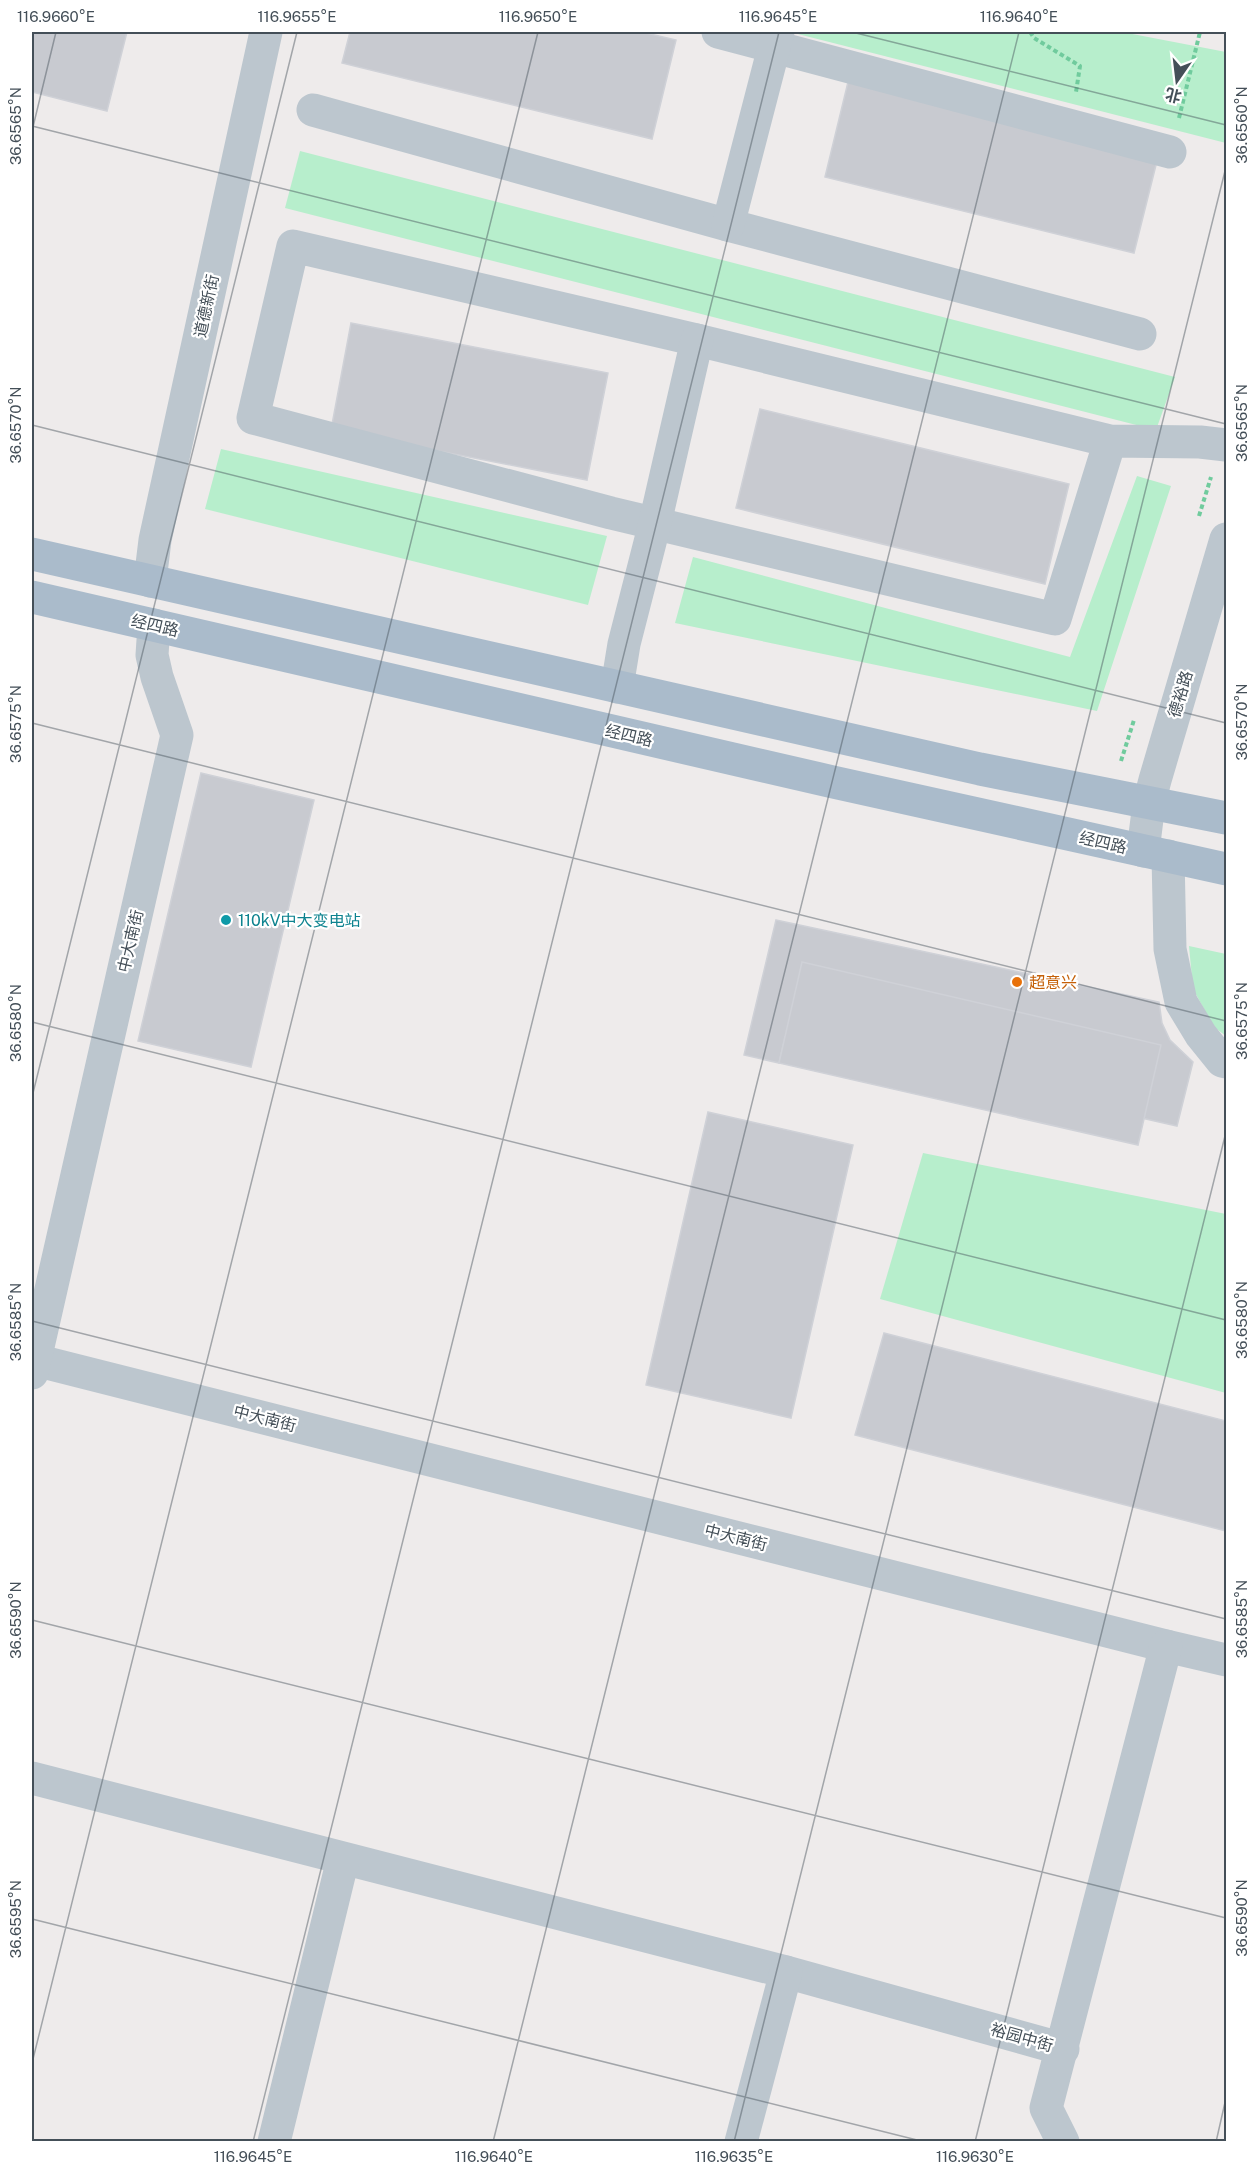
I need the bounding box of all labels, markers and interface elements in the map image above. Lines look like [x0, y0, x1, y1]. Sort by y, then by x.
text: 116.9660°E [17, 8, 95, 25]
text: 116.9655°E [258, 8, 337, 25]
text: 116.9650°E [499, 8, 577, 25]
text: 116.9645°E [739, 8, 817, 25]
text: 116.9640°E [980, 8, 1058, 25]
north arrow [1147, 51, 1207, 111]
text: 北 [1163, 84, 1184, 106]
text: 36.6560°N [1233, 86, 1250, 164]
text: 36.6565°N [7, 87, 24, 165]
street label: 道德新街 [191, 273, 222, 339]
text: 36.6565°N [1233, 384, 1250, 462]
text: 36.6570°N [7, 386, 24, 464]
street label: 经四路 [129, 611, 180, 640]
street label: 德裕路 [1164, 668, 1197, 720]
text: 36.6570°N [1233, 683, 1250, 761]
text: 36.6575°N [7, 685, 24, 763]
street label: 经四路 [603, 721, 654, 750]
street label: 经四路 [1077, 828, 1128, 857]
street label: 中大南街 [114, 908, 147, 974]
place label: 110kV中大变电站 [238, 911, 360, 930]
marker: 110kV中大变电站 [219, 913, 233, 927]
place label: 超意兴 [1029, 973, 1077, 992]
marker: 超意兴 [1010, 975, 1024, 989]
text: 36.6575°N [1233, 982, 1250, 1060]
text: 36.6580°N [7, 984, 24, 1062]
text: 36.6580°N [1233, 1281, 1250, 1359]
text: 36.6585°N [7, 1283, 24, 1361]
street label: 中大南街 [232, 1402, 298, 1435]
street label: 中大南街 [703, 1521, 769, 1554]
text: 36.6585°N [1233, 1580, 1250, 1658]
text: 36.6590°N [7, 1581, 24, 1659]
text: 36.6590°N [1233, 1879, 1250, 1957]
text: 36.6595°N [7, 1880, 24, 1958]
street label: 裕园中街 [988, 2020, 1055, 2055]
text: 116.9645°E [214, 2148, 292, 2165]
text: 116.9640°E [455, 2148, 533, 2165]
text: 116.9635°E [695, 2148, 773, 2165]
text: 116.9630°E [936, 2148, 1014, 2165]

